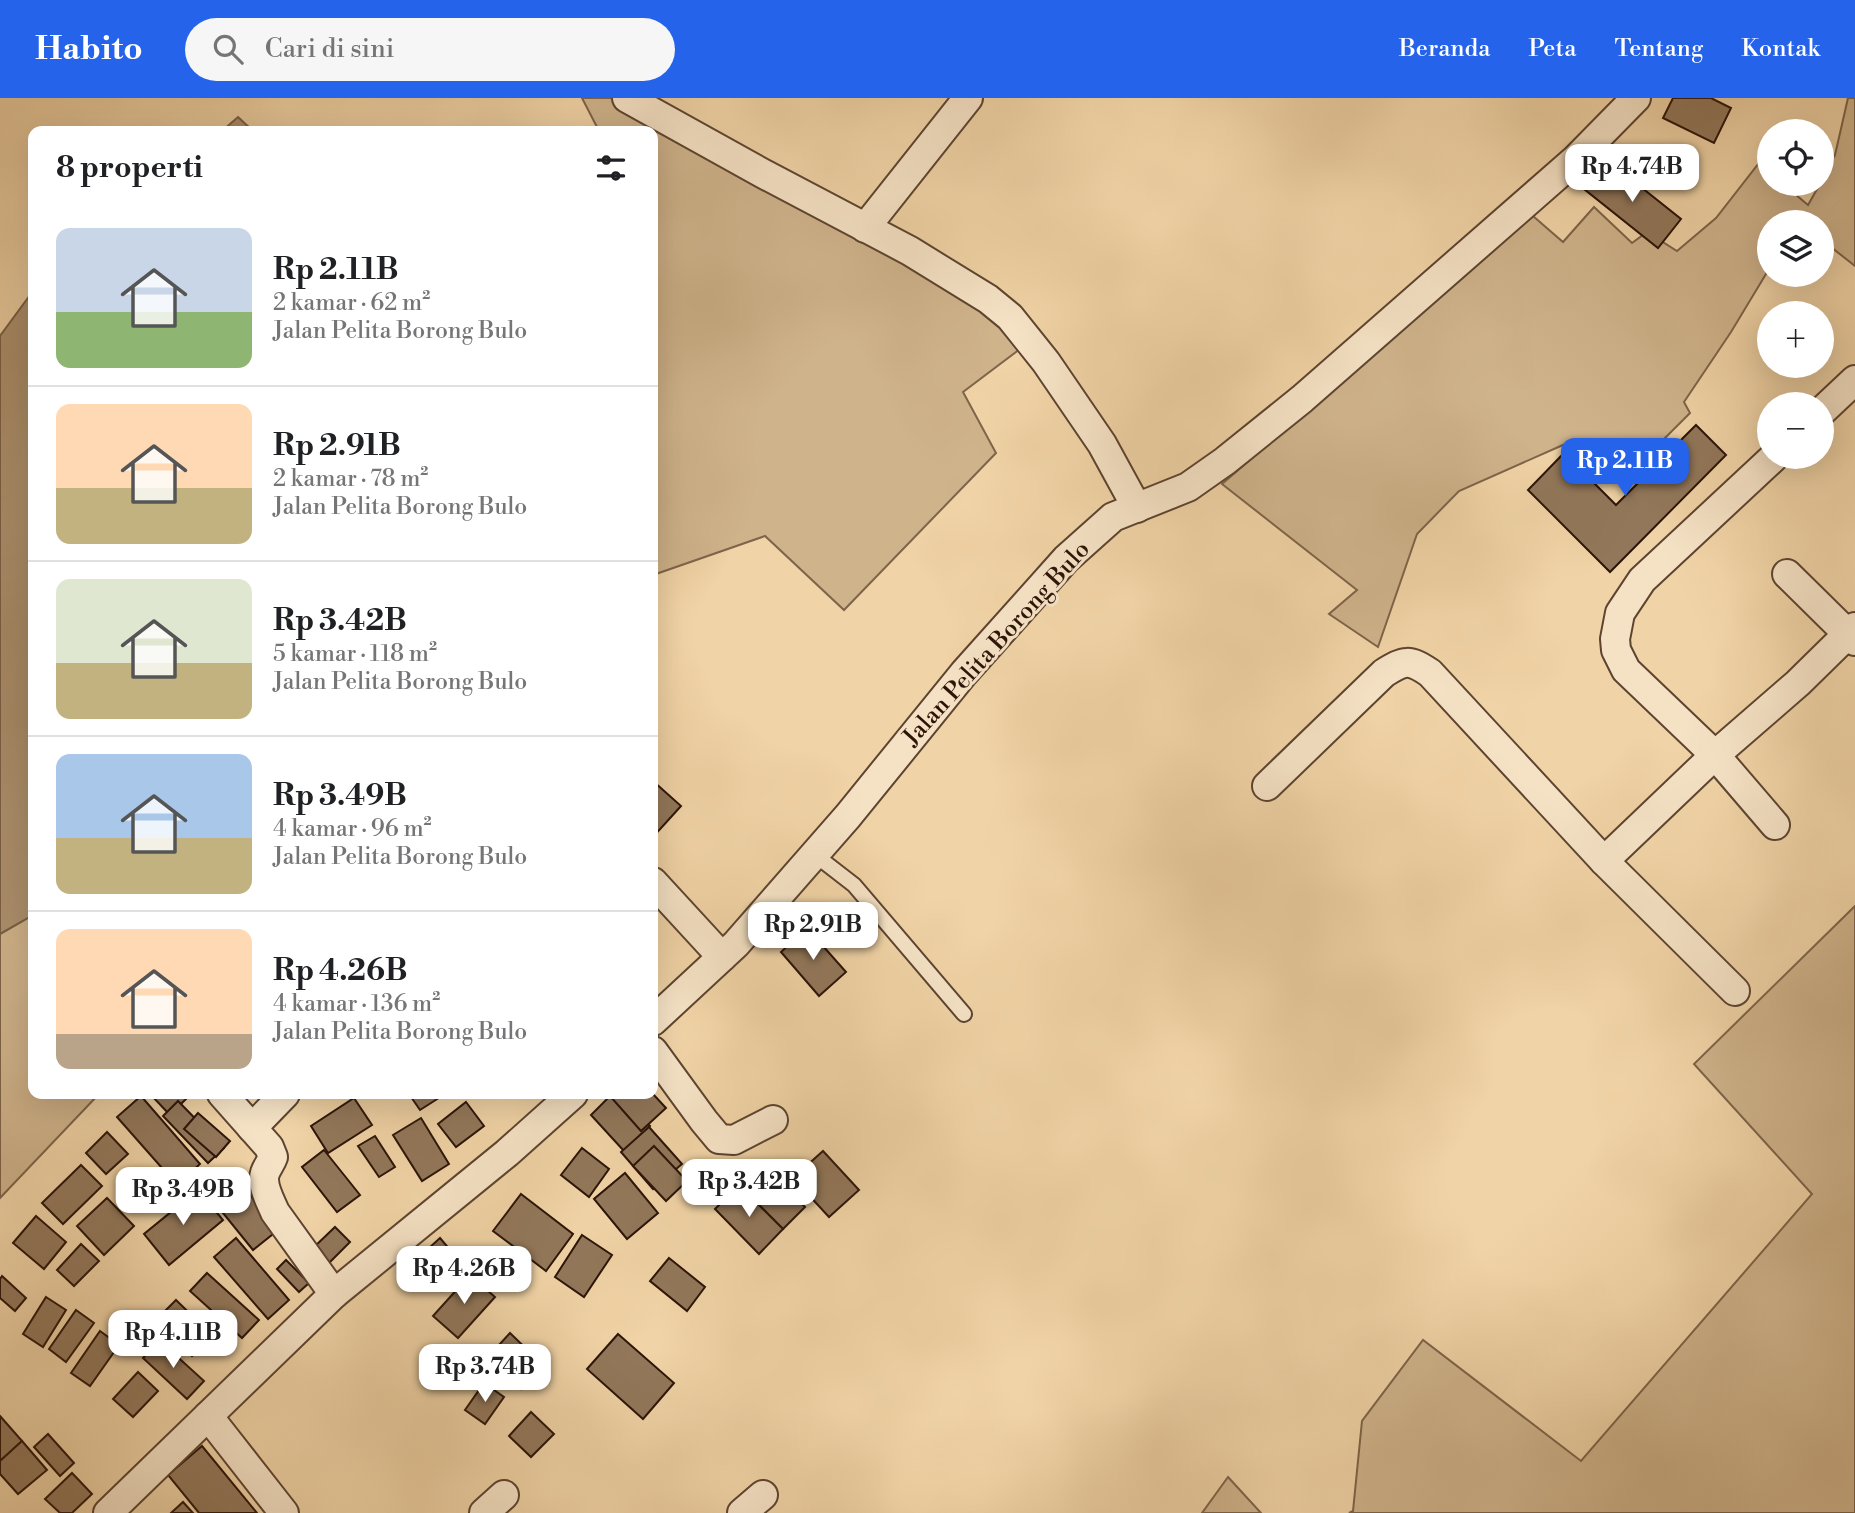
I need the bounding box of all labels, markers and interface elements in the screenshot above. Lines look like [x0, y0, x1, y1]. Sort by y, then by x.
search box [185, 18, 675, 81]
text: Habito [35, 29, 143, 70]
icon: search [209, 30, 247, 68]
text: Cari di sini [265, 33, 394, 65]
text: Beranda [1399, 34, 1490, 64]
text: Peta [1528, 34, 1576, 64]
text: Tentang [1614, 34, 1703, 64]
text: Kontak [1741, 34, 1820, 64]
map controls [1757, 119, 1834, 469]
button: locate [1757, 119, 1834, 196]
pin: Rp 4.74B [1560, 144, 1704, 204]
text: 8 properti [56, 149, 203, 187]
icon: filters [592, 149, 630, 187]
text: Rp 4.74B [1581, 153, 1683, 181]
button: layers [1757, 210, 1834, 287]
text: Rp 2.11B [273, 251, 399, 289]
icon: home [112, 256, 196, 340]
text: 2 kamar · 62 m² [273, 289, 430, 317]
button: + [1757, 301, 1834, 378]
text: Jalan Pelita Borong Bulo [273, 317, 527, 345]
button: − [1757, 392, 1834, 469]
text: Rp 2.91B [273, 427, 401, 465]
icon: home [112, 432, 196, 516]
pin: Rp 2.11B [1553, 438, 1697, 498]
text: Rp 2.11B [1577, 447, 1673, 475]
text: 2 kamar · 78 m² [273, 465, 428, 493]
text: Jalan Pelita Borong Bulo [273, 493, 527, 521]
street label: Jalan Pelita Borong Bulo [896, 535, 1097, 753]
text: Rp 3.42B [273, 602, 407, 640]
icon: home [112, 607, 196, 691]
text: 5 kamar · 118 m² [273, 640, 437, 668]
text: Jalan Pelita Borong Bulo [273, 668, 527, 696]
text: Rp 3.49B [273, 777, 407, 815]
icon: home [112, 782, 196, 866]
text: 4 kamar · 96 m² [273, 815, 432, 843]
text: Jalan Pelita Borong Bulo [273, 843, 527, 871]
pin: Rp 2.91B [741, 902, 885, 962]
text: Rp 2.91B [764, 911, 862, 939]
text: Rp 4.26B [273, 952, 408, 990]
icon: home [112, 957, 196, 1041]
text: 4 kamar · 136 m² [273, 990, 440, 1018]
text: Jalan Pelita Borong Bulo [273, 1018, 527, 1046]
pin: Rp 3.42B [677, 1160, 821, 1219]
pin: Rp 3.49B [111, 1168, 255, 1227]
text: Rp 3.42B [698, 1168, 800, 1196]
text: Rp 3.49B [132, 1176, 234, 1204]
pin: Rp 4.26B [392, 1246, 536, 1306]
text: Rp 4.26B [412, 1255, 516, 1283]
pin: Rp 4.11B [101, 1310, 245, 1370]
text: Rp 4.11B [124, 1319, 222, 1347]
pin: Rp 3.74B [413, 1344, 557, 1404]
text: Rp 3.74B [435, 1353, 535, 1381]

